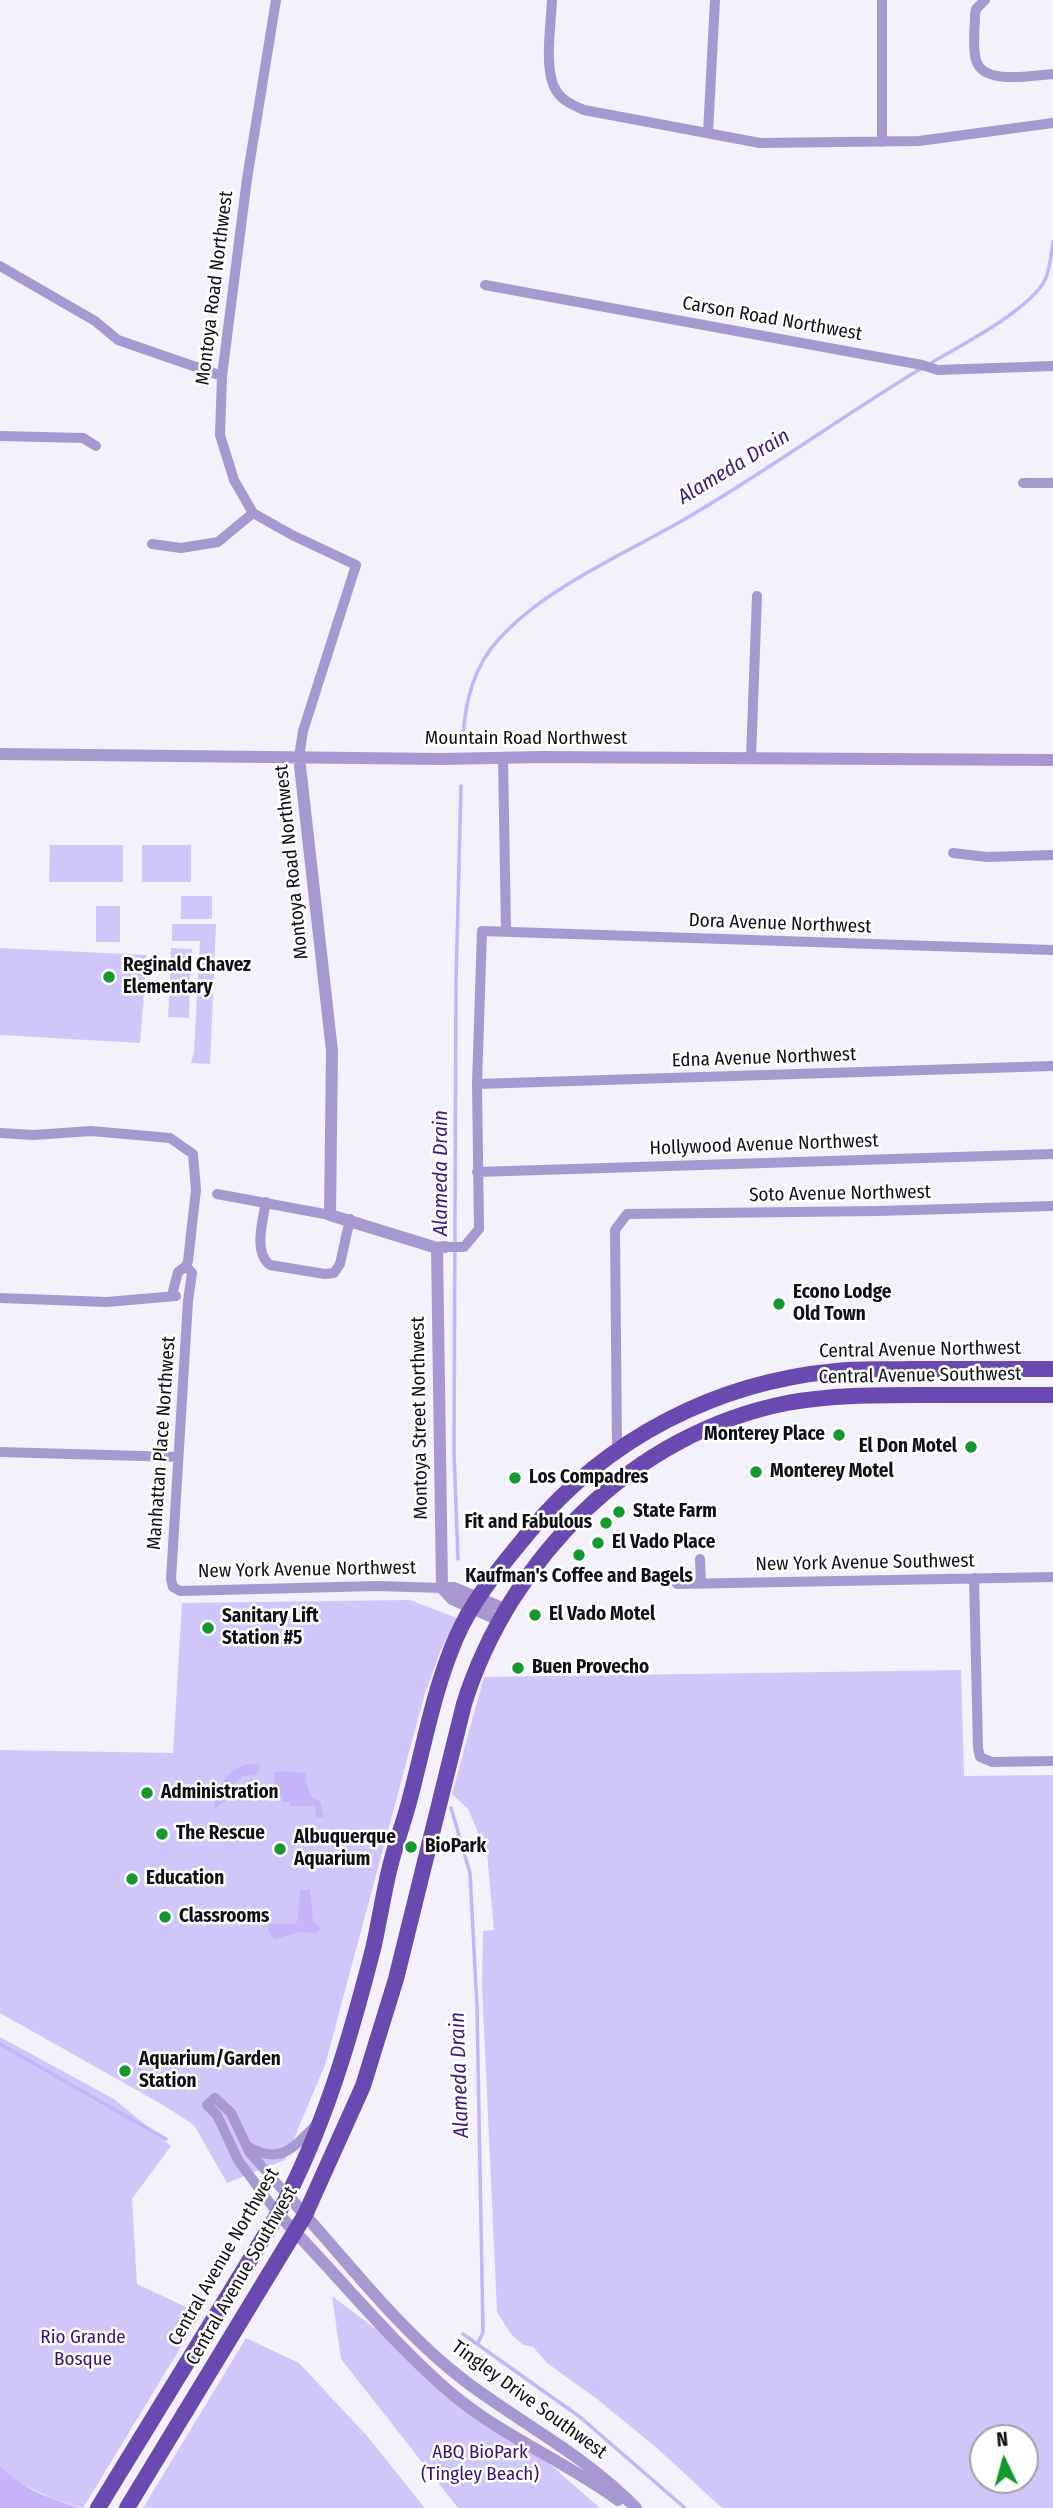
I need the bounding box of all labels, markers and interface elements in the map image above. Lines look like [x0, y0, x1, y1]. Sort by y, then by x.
street label: Montoya Road Northwest [192, 189, 238, 387]
street label: Carson Road Northwest [680, 292, 864, 346]
water label: Alameda Drain [673, 424, 795, 510]
street label: Mountain Road Northwest [425, 728, 627, 750]
street label: Montoya Road Northwest [270, 763, 314, 961]
street label: Dora Avenue Northwest [688, 909, 872, 939]
place label: Reginald Chavez Elementary [123, 955, 251, 999]
marker: Reginald Chavez Elementary [101, 969, 117, 985]
street label: Edna Avenue Northwest [671, 1043, 857, 1073]
water label: Alameda Drain [428, 1110, 454, 1236]
street label: Hollywood Avenue Northwest [649, 1130, 879, 1160]
street label: Soto Avenue Northwest [749, 1181, 931, 1207]
place label: Econo Lodge Old Town [793, 1282, 891, 1326]
marker: Econo Lodge Old Town [771, 1296, 787, 1312]
street label: Montoya Street Northwest [407, 1316, 433, 1520]
street label: Manhattan Place Northwest [143, 1335, 181, 1551]
street label: Central Avenue Northwest [819, 1337, 1021, 1363]
street label: Central Avenue Southwest [818, 1363, 1022, 1389]
place label: Monterey Place [704, 1424, 825, 1446]
marker: Monterey Place [831, 1427, 847, 1443]
place label: El Don Motel [859, 1436, 957, 1458]
marker: El Don Motel [963, 1439, 979, 1455]
place label: Monterey Motel [770, 1461, 894, 1483]
marker: Monterey Motel [748, 1464, 764, 1480]
place label: Los Compadres [529, 1467, 648, 1489]
marker: Los Compadres [507, 1470, 523, 1486]
place label: State Farm [633, 1501, 717, 1523]
marker: State Farm [611, 1504, 627, 1520]
place label: Fit and Fabulous [465, 1512, 592, 1534]
marker: Fit and Fabulous [598, 1515, 614, 1531]
place label: El Vado Place [612, 1532, 715, 1554]
marker: El Vado Place [590, 1535, 606, 1551]
marker: Kaufman's Coffee and Bagels [571, 1547, 587, 1563]
street label: New York Avenue Southwest [755, 1550, 975, 1576]
street label: New York Avenue Northwest [198, 1557, 416, 1583]
place label: Kaufman's Coffee and Bagels [465, 1566, 693, 1588]
place label: El Vado Motel [549, 1604, 655, 1626]
place label: Sanitary Lift Station #5 [222, 1606, 319, 1650]
marker: El Vado Motel [527, 1607, 543, 1623]
marker: Sanitary Lift Station #5 [200, 1620, 216, 1636]
place label: Buen Provecho [532, 1657, 649, 1679]
marker: Buen Provecho [510, 1660, 526, 1676]
place label: Administration [161, 1782, 279, 1804]
marker: Administration [139, 1785, 155, 1801]
place label: The Rescue [176, 1823, 265, 1845]
marker: The Rescue [154, 1826, 170, 1842]
place label: Albuquerque Aquarium [294, 1827, 396, 1871]
place label: BioPark [425, 1836, 486, 1858]
marker: BioPark [403, 1839, 419, 1855]
marker: Albuquerque Aquarium [272, 1841, 288, 1857]
place label: Education [146, 1868, 224, 1890]
marker: Education [124, 1871, 140, 1887]
place label: Classrooms [179, 1906, 269, 1928]
marker: Classrooms [157, 1909, 173, 1925]
water label: Alameda Drain [445, 2012, 475, 2138]
place label: Aquarium/Garden Station [139, 2049, 281, 2093]
marker: Aquarium/Garden Station [117, 2063, 133, 2079]
street label: Central Avenue Northwest [164, 2164, 284, 2350]
street label: Central Avenue Southwest [181, 2182, 303, 2370]
park label: Rio Grande Bosque [40, 2327, 126, 2371]
street label: Tingley Drive Southwest [447, 2336, 611, 2464]
north arrow [969, 2424, 1039, 2494]
text: N [996, 2428, 1009, 2452]
park label: ABQ BioPark (Tingley Beach) [421, 2442, 539, 2486]

